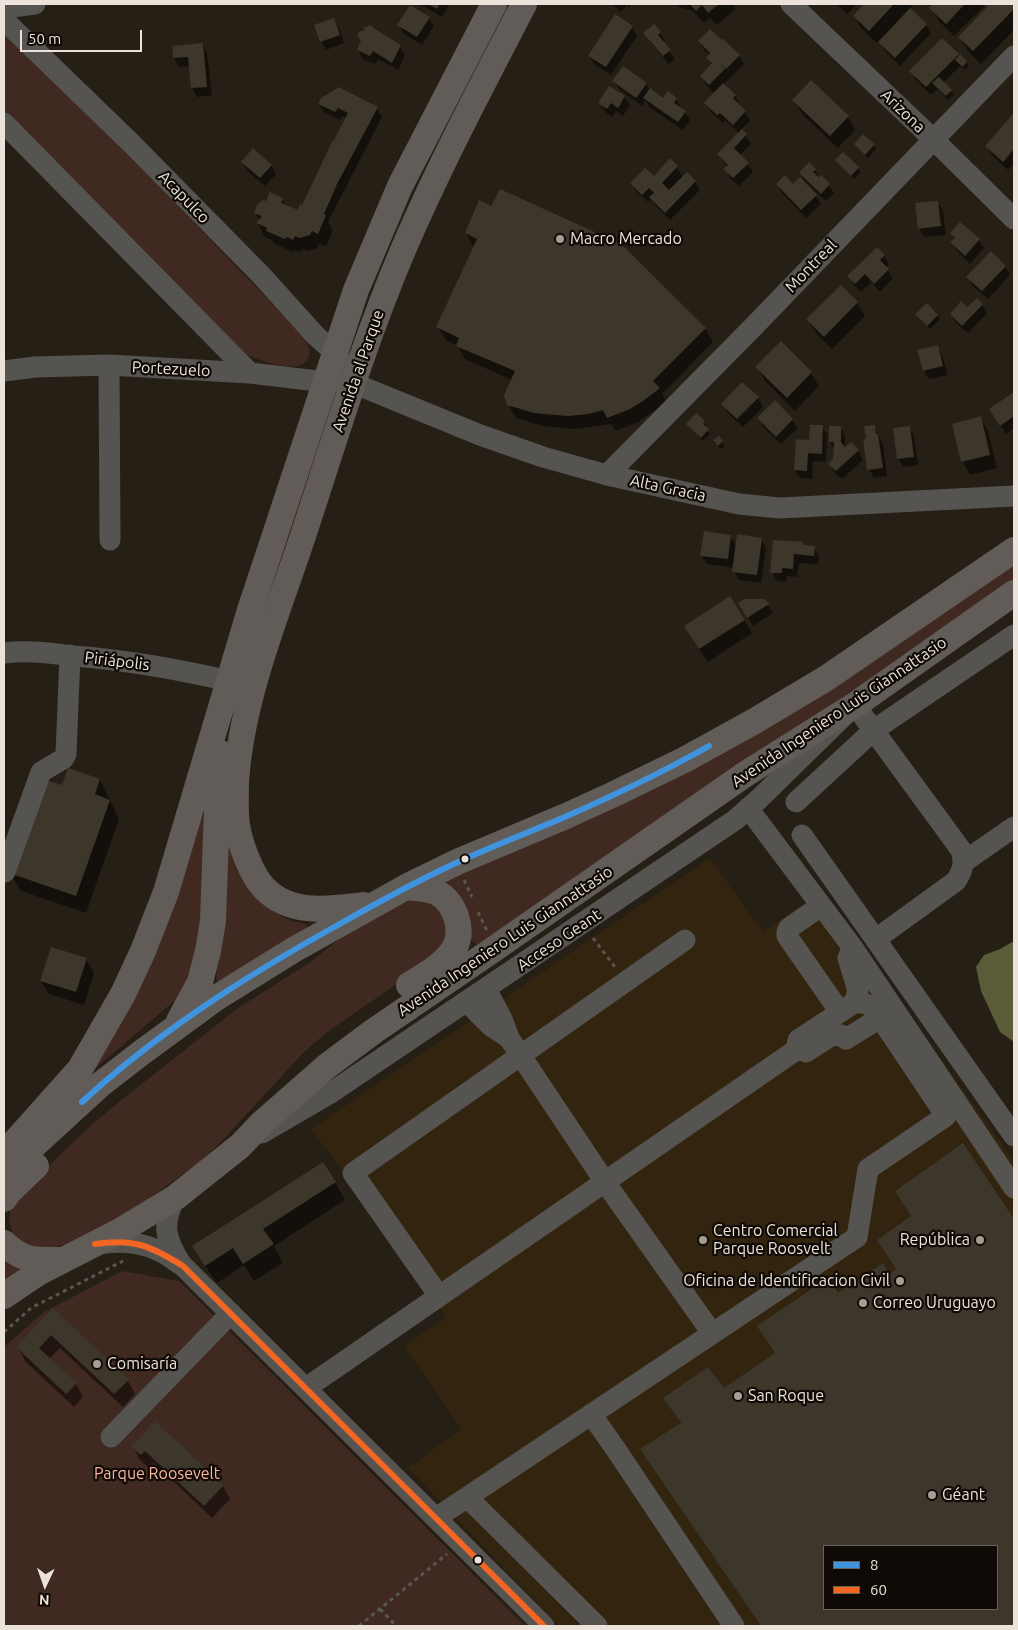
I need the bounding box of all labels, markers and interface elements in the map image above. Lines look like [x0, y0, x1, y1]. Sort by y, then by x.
scale bar [22, 20, 145, 52]
text: 50 m [28, 30, 61, 47]
street label: Arizona [877, 85, 929, 137]
street label: Acapulco [154, 167, 214, 227]
place label: Macro Mercado [570, 229, 682, 249]
marker: Macro Mercado [554, 233, 566, 245]
street label: Montreal [781, 236, 841, 296]
street label: Avenida al Parque [328, 307, 388, 435]
street label: Portezuelo [131, 357, 211, 381]
street label: Alta Gracia [628, 471, 708, 505]
street label: Avenida Ingeniero Luis Giannattasio [728, 633, 950, 791]
street label: Piriápolis [83, 647, 151, 675]
unlabelled marker [460, 854, 470, 864]
street label: Avenida Ingeniero Luis Giannattasio [394, 862, 616, 1020]
street label: Acceso Geant [513, 905, 605, 975]
place label: Centro Comercial Parque Roosvelt [713, 1221, 838, 1259]
place label: República [900, 1230, 970, 1250]
marker: Centro Comercial Parque Roosvelt [697, 1234, 709, 1246]
marker: República [974, 1234, 986, 1246]
place label: Oficina de Identificacion Civil [683, 1271, 890, 1291]
marker: Oficina de Identificacion Civil [894, 1275, 906, 1287]
place label: Correo Uruguayo [873, 1293, 996, 1313]
marker: Correo Uruguayo [857, 1297, 869, 1309]
place label: Comisaría [107, 1354, 177, 1374]
marker: Comisaría [91, 1358, 103, 1370]
place label: San Roque [748, 1386, 824, 1406]
marker: San Roque [732, 1390, 744, 1402]
park label: Parque Roosevelt [94, 1464, 220, 1484]
place label: Géant [942, 1485, 985, 1505]
marker: Géant [926, 1489, 938, 1501]
legend [823, 1545, 998, 1610]
unlabelled marker [473, 1555, 483, 1565]
text: 8 [870, 1556, 878, 1573]
north arrow [20, 1560, 70, 1610]
text: 60 [870, 1581, 887, 1598]
text: N [39, 1592, 50, 1608]

